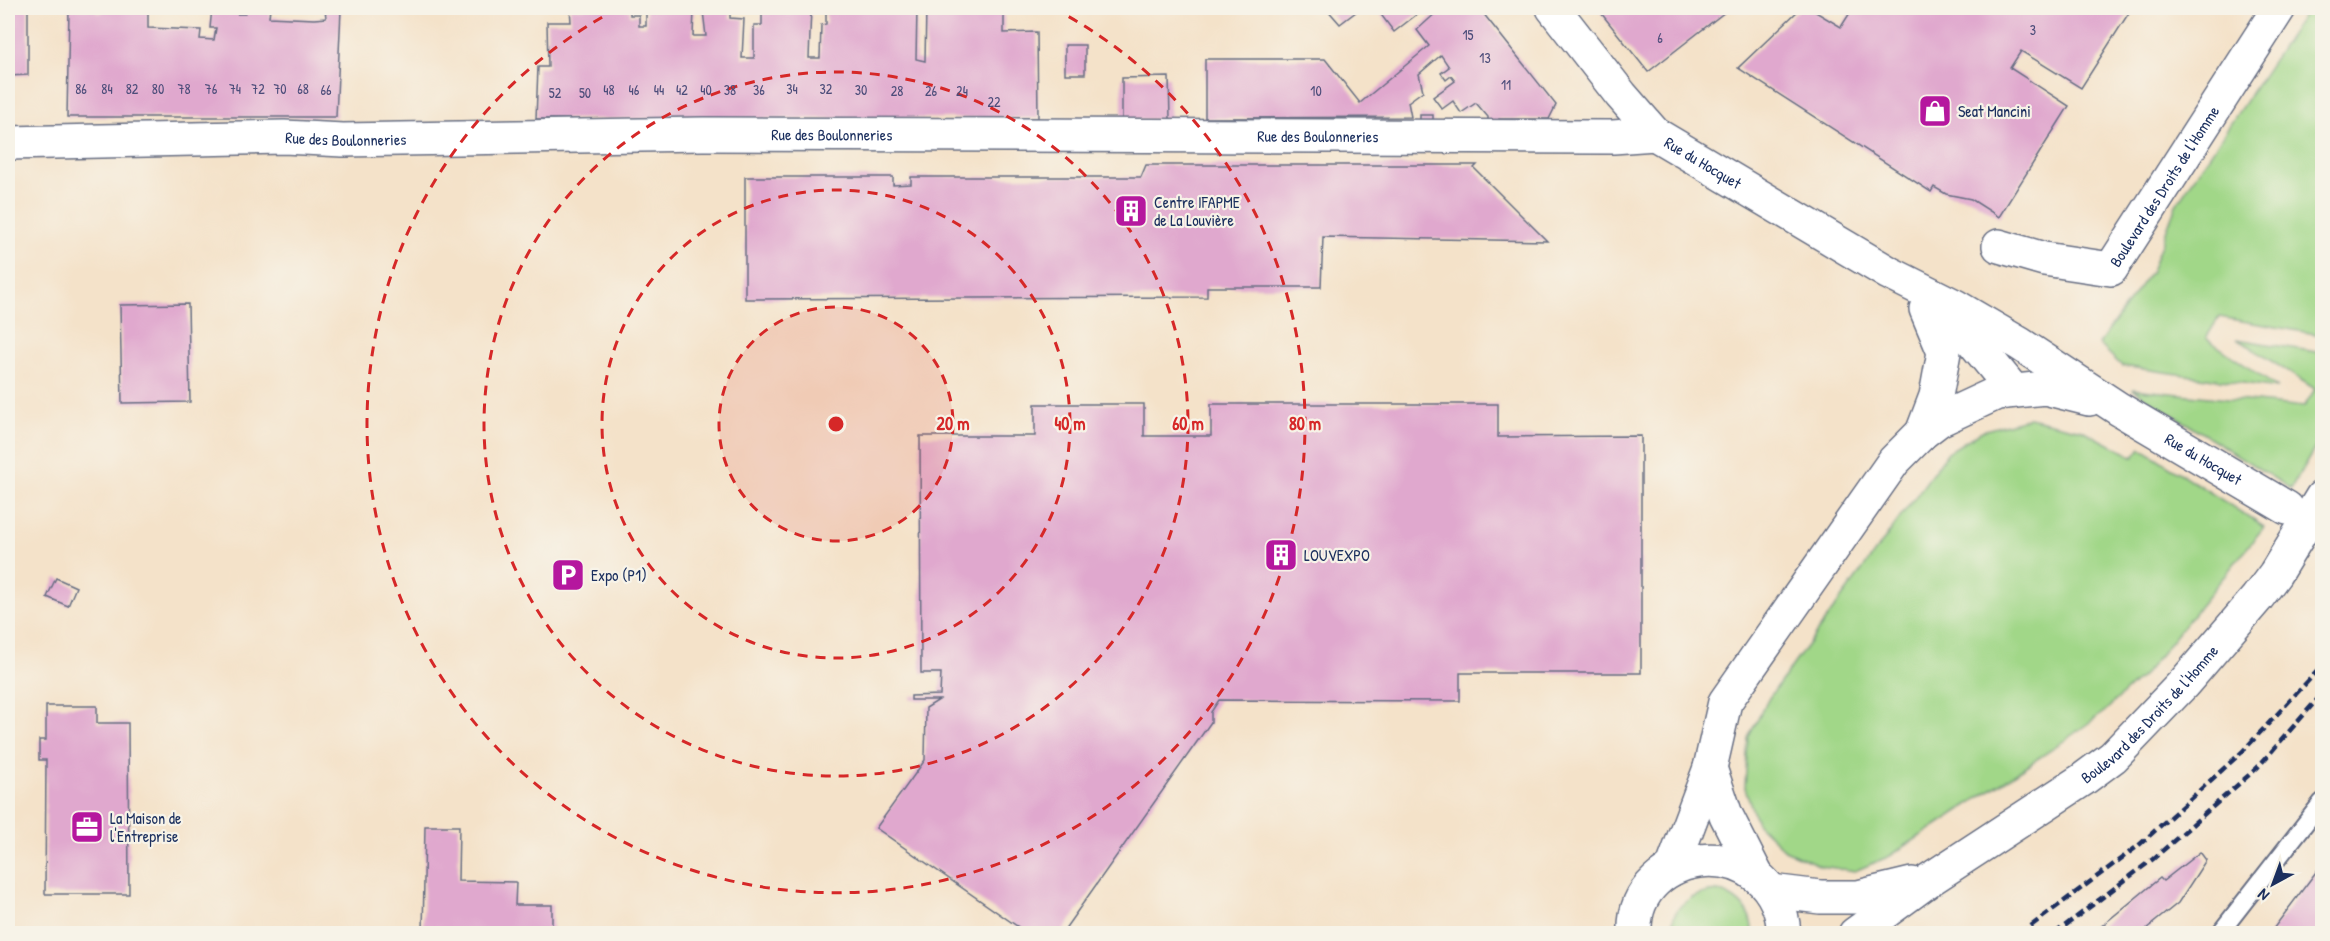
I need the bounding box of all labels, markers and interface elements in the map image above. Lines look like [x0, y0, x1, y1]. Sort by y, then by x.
house number: 3 [2030, 20, 2036, 39]
house number: 15 [1462, 25, 1474, 44]
house number: 6 [1657, 28, 1663, 47]
house number: 13 [1479, 48, 1491, 67]
house number: 11 [1501, 75, 1511, 94]
house number: 86 [75, 79, 87, 98]
house number: 84 [101, 79, 113, 98]
house number: 82 [126, 79, 139, 98]
house number: 80 [152, 79, 164, 98]
house number: 78 [178, 79, 191, 98]
house number: 76 [205, 79, 218, 98]
house number: 74 [229, 79, 241, 98]
house number: 72 [251, 79, 265, 98]
house number: 70 [273, 79, 287, 98]
house number: 68 [297, 79, 309, 98]
house number: 34 [786, 79, 798, 98]
house number: 32 [820, 79, 833, 98]
house number: 66 [320, 80, 332, 99]
house number: 48 [603, 80, 615, 99]
house number: 46 [629, 80, 640, 99]
house number: 44 [654, 80, 664, 99]
house number: 42 [676, 80, 688, 99]
house number: 40 [700, 80, 712, 99]
house number: 38 [724, 80, 736, 99]
house number: 36 [753, 80, 765, 99]
house number: 30 [855, 80, 867, 99]
house number: 28 [891, 81, 903, 100]
house number: 26 [925, 81, 937, 100]
house number: 24 [956, 81, 968, 100]
house number: 10 [1310, 81, 1322, 100]
house number: 52 [549, 83, 562, 102]
house number: 50 [579, 83, 591, 102]
house number: 22 [987, 92, 1001, 111]
shop icon: Seat Mancini [1917, 93, 1953, 129]
place label: Seat Mancini [1958, 100, 2031, 122]
street label: Boulevard des Droits de l'Homme [2104, 101, 2225, 271]
street label: Rue des Boulonneries [771, 123, 892, 146]
street label: Rue des Boulonneries [1257, 125, 1378, 147]
street label: Rue des Boulonneries [285, 126, 407, 151]
street label: Rue du Hocquet [1660, 131, 1746, 194]
place label: Centre IFAPME de La Louvière [1154, 191, 1240, 231]
building icon: Centre IFAPME de La Louvière [1113, 193, 1149, 229]
text: 20 m [937, 411, 969, 436]
text: 40 m [1054, 411, 1086, 436]
text: 60 m [1172, 411, 1204, 436]
text: 80 m [1289, 411, 1321, 436]
centre of rings [826, 414, 846, 434]
street label: Rue du Hocquet [2161, 428, 2247, 490]
building icon: LOUVEXPO [1263, 537, 1299, 573]
place label: LOUVEXPO [1304, 544, 1370, 566]
parking icon: Expo (P1) [550, 557, 586, 593]
place label: Expo (P1) [591, 564, 647, 586]
street label: Boulevard des Droits de l'Homme [2076, 640, 2223, 788]
place label: La Maison de l'Entreprise [110, 807, 182, 847]
office icon: La Maison de l'Entreprise [69, 809, 105, 845]
north arrow [2243, 854, 2303, 914]
text: N [2252, 884, 2274, 906]

